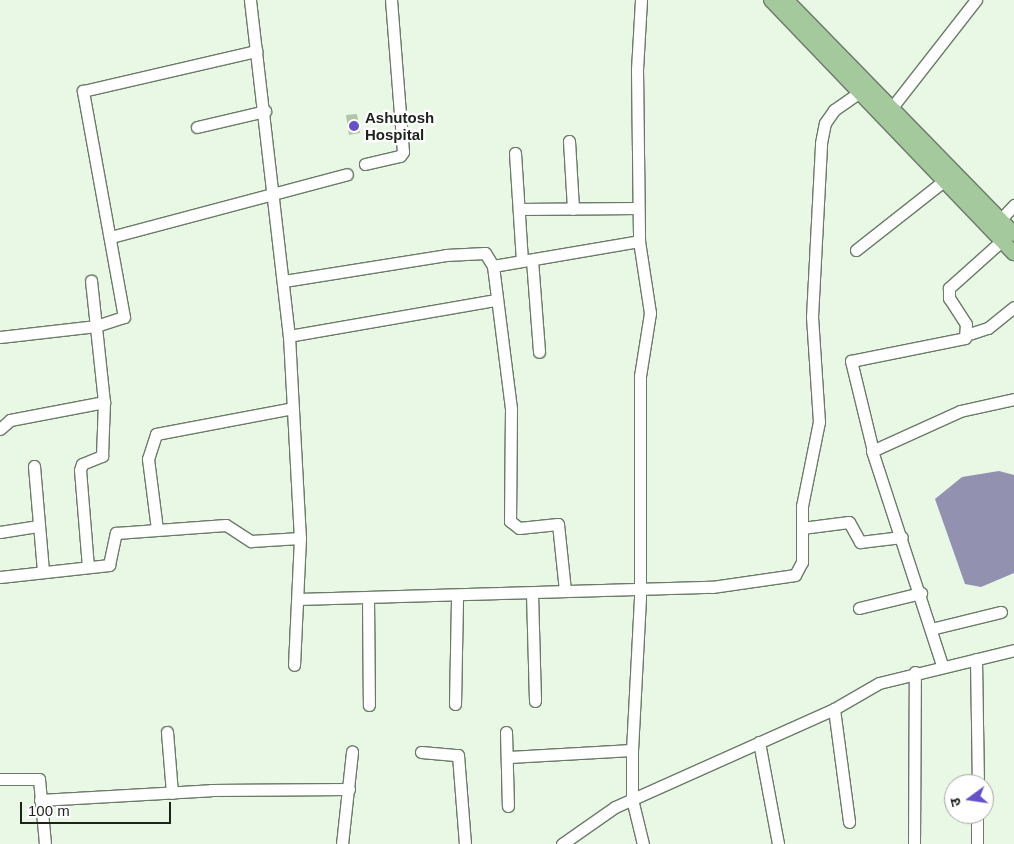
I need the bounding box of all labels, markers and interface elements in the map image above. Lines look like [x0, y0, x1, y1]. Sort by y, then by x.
place label: Ashutosh Hospital [365, 108, 434, 143]
marker: Ashutosh Hospital [347, 119, 361, 133]
north arrow [944, 774, 994, 824]
scale bar [22, 792, 174, 824]
text: उ [947, 796, 964, 808]
text: 100 m [28, 802, 70, 819]

